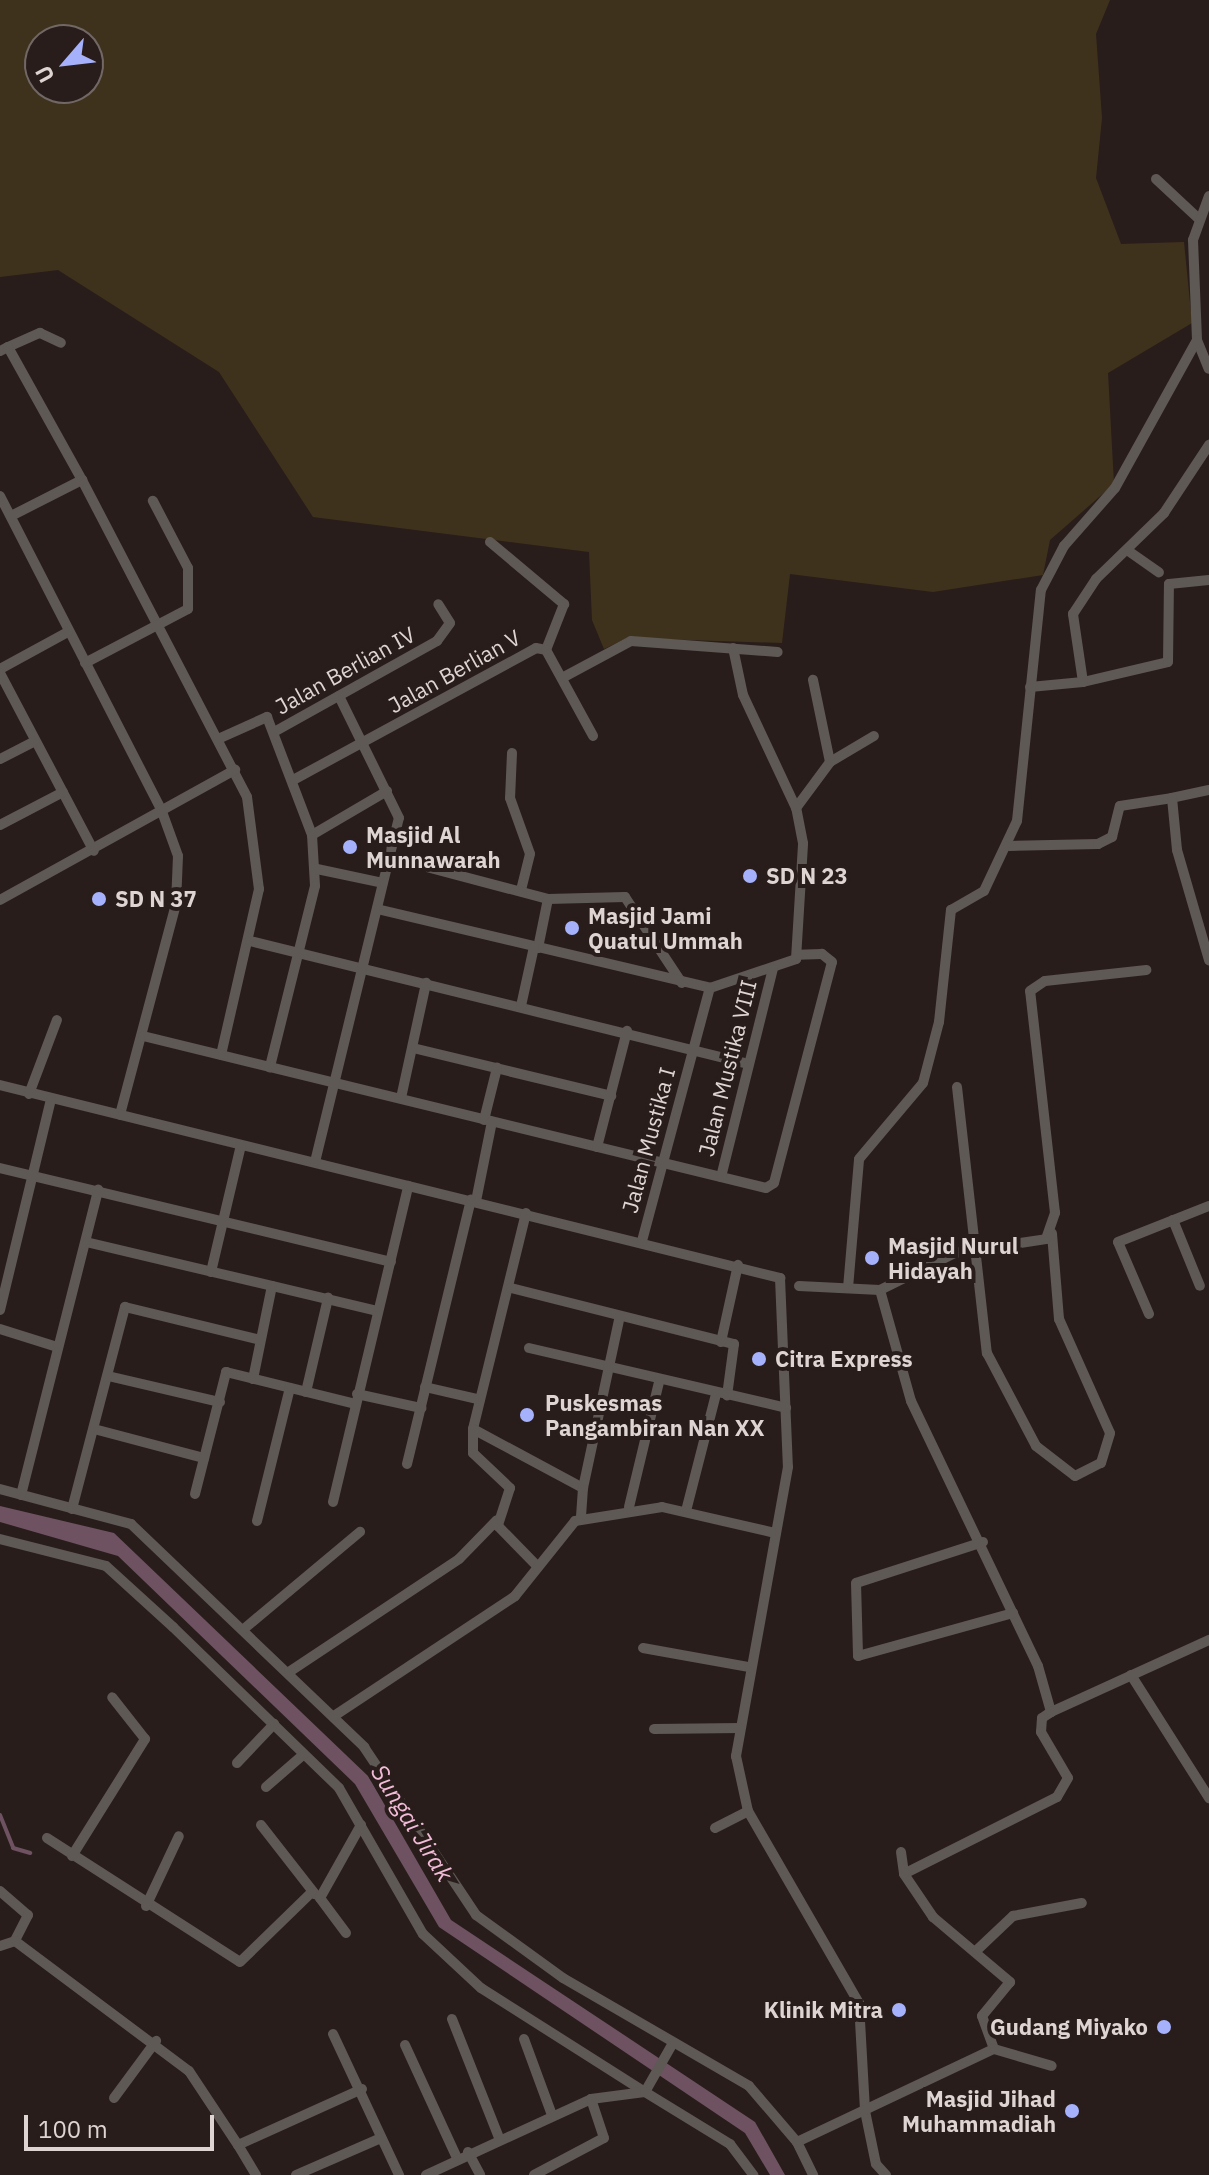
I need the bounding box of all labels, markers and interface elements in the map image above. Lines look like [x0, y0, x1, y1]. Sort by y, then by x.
north arrow [24, 24, 104, 104]
text: U [28, 61, 61, 88]
street label: Jalan Berlian IV [270, 621, 420, 719]
street label: Jalan Berlian V [383, 624, 525, 718]
place label: Masjid Al Munnawarah [366, 821, 501, 872]
marker: Masjid Al Munnawarah [341, 838, 359, 856]
place label: SD N 23 [766, 863, 848, 889]
marker: SD N 23 [741, 867, 759, 885]
place label: SD N 37 [115, 886, 197, 912]
marker: SD N 37 [90, 890, 108, 908]
place label: Masjid Jami Quatul Ummah [588, 902, 743, 954]
marker: Masjid Jami Quatul Ummah [563, 919, 581, 937]
street label: Jalan Mustika VIII [692, 977, 762, 1159]
street label: Jalan Mustika I [616, 1064, 680, 1216]
place label: Masjid Nurul Hidayah [888, 1232, 1018, 1284]
marker: Masjid Nurul Hidayah [863, 1249, 881, 1267]
place label: Citra Express [775, 1346, 913, 1372]
marker: Citra Express [750, 1350, 768, 1368]
place label: Puskesmas Pangambiran Nan XX [545, 1389, 764, 1440]
marker: Puskesmas Pangambiran Nan XX [516, 1404, 538, 1426]
water label: Sungai Jirak [365, 1759, 459, 1887]
place label: Klinik Mitra [764, 1997, 883, 2023]
marker: Klinik Mitra [890, 2001, 908, 2019]
place label: Gudang Miyako [990, 2014, 1148, 2040]
marker: Gudang Miyako [1155, 2018, 1173, 2036]
place label: Masjid Jihad Muhammadiah [902, 2085, 1056, 2136]
scale bar [28, 2099, 218, 2149]
marker: Masjid Jihad Muhammadiah [1063, 2102, 1081, 2120]
text: 100 m [38, 2113, 108, 2145]

